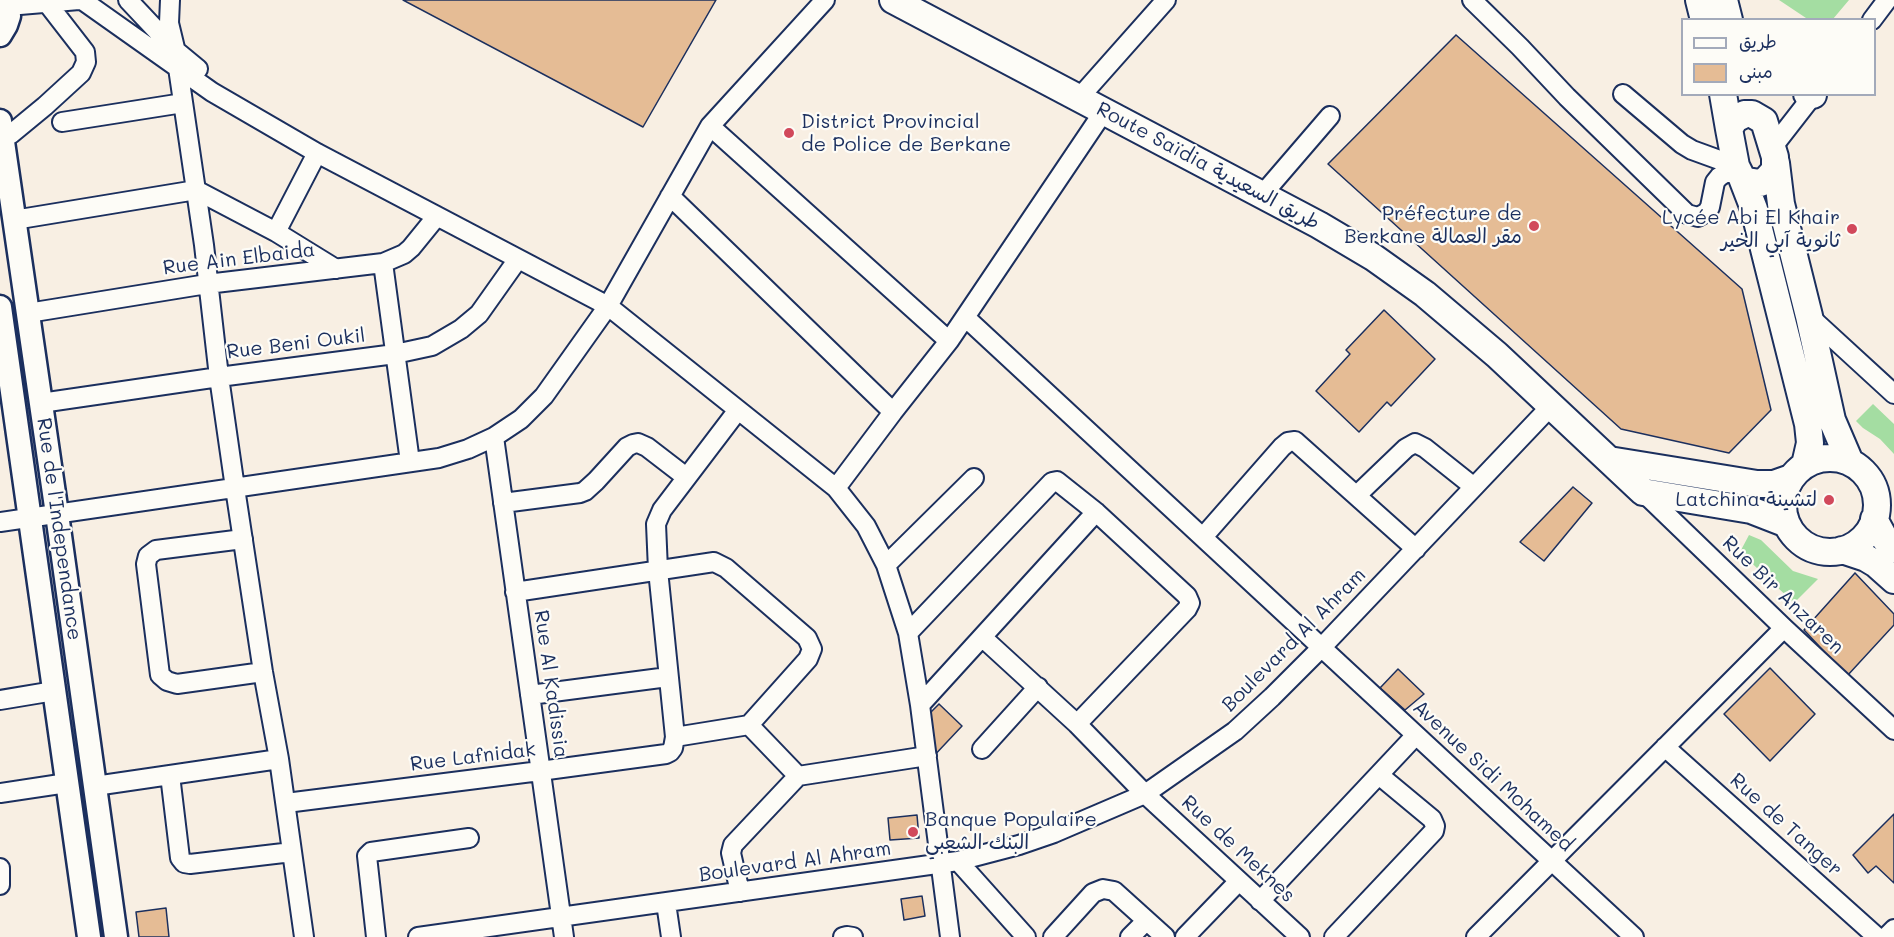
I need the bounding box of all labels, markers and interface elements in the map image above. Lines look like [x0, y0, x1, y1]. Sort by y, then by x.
legend [1681, 18, 1876, 96]
text: طريق [1739, 29, 1777, 53]
text: مبنى [1739, 59, 1773, 83]
street label: Route Saïdia طريق السعيدية [1092, 97, 1324, 235]
place label: District Provincial de Police de Berkane [801, 110, 1011, 157]
marker: District Provincial de Police de Berkane [782, 126, 796, 140]
place label: Préfecture de Berkane مقر العمالة [1344, 202, 1522, 249]
place label: Lycée Abi El Khair ثانوية آبي الخير [1662, 206, 1840, 253]
marker: Préfecture de Berkane مقر العمالة [1527, 219, 1541, 233]
marker: Lycée Abi El Khair ثانوية آبي الخير [1845, 222, 1859, 236]
street label: Rue Ain Elbaida [162, 238, 316, 280]
street label: Rue Beni Oukil [225, 324, 367, 364]
street label: Rue de l'Independance [31, 416, 87, 642]
place label: Latchina لتشينة [1675, 488, 1817, 512]
marker: Latchina لتشينة [1822, 493, 1836, 507]
street label: Rue Bir Anzaren [1717, 531, 1849, 659]
street label: Boulevard Al Ahram [1217, 563, 1371, 717]
street label: Rue Al Kadissia [529, 608, 573, 760]
street label: Avenue Sidi Mohamed [1408, 695, 1578, 857]
street label: Rue Lafnidak [409, 737, 537, 777]
street label: Rue de Tanger [1725, 768, 1847, 882]
street label: Rue de Meknes [1176, 790, 1300, 908]
place label: Banque Populaire البنك الشعبي [925, 808, 1097, 855]
marker: Banque Populaire البنك الشعبي [906, 825, 920, 839]
street label: Boulevard Al Ahram [697, 837, 893, 887]

